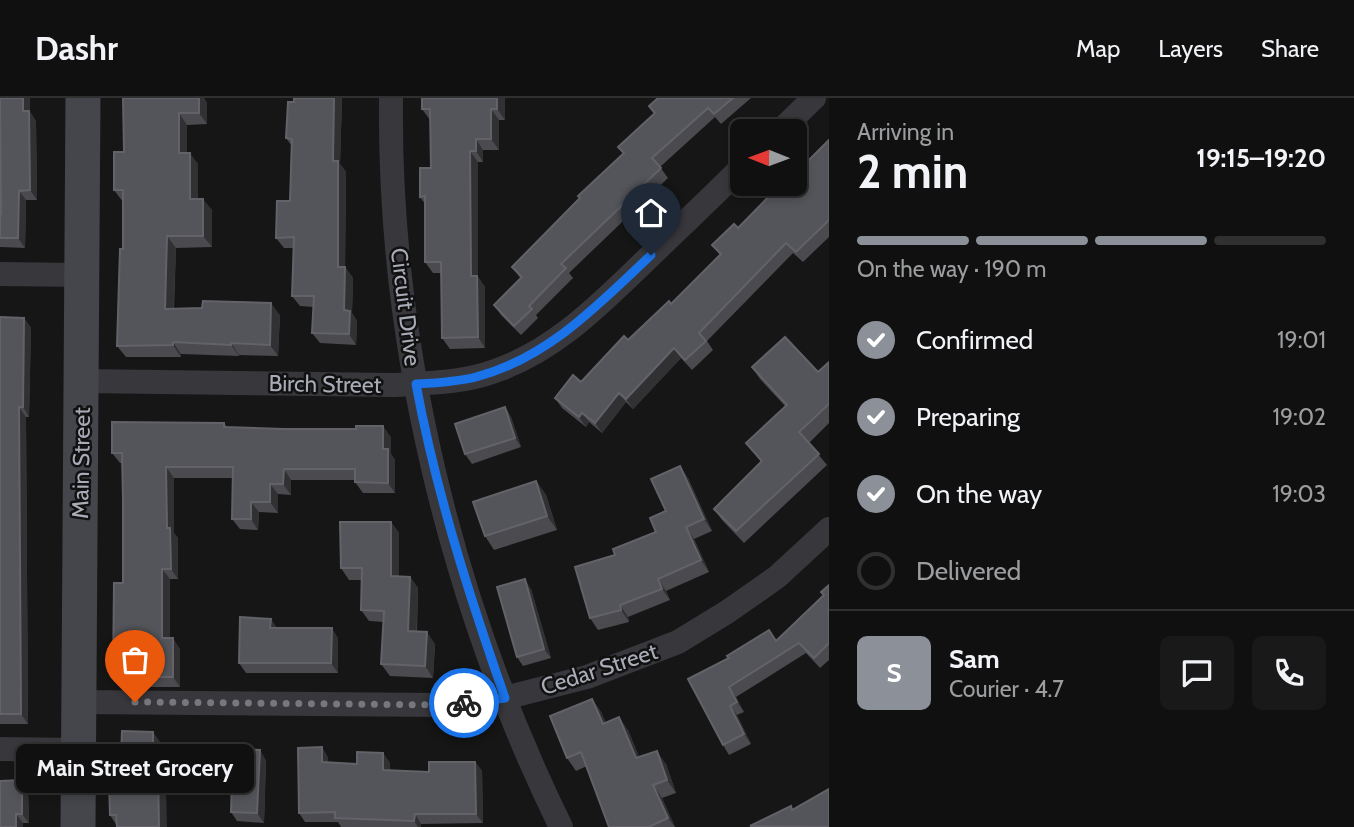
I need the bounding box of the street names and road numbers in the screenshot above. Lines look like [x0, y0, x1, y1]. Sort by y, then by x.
street label: Circuit Drive [385, 246, 427, 368]
street label: Birch Street [268, 369, 382, 399]
street label: Main Street [66, 407, 96, 519]
street label: Cedar Street [537, 637, 661, 701]

